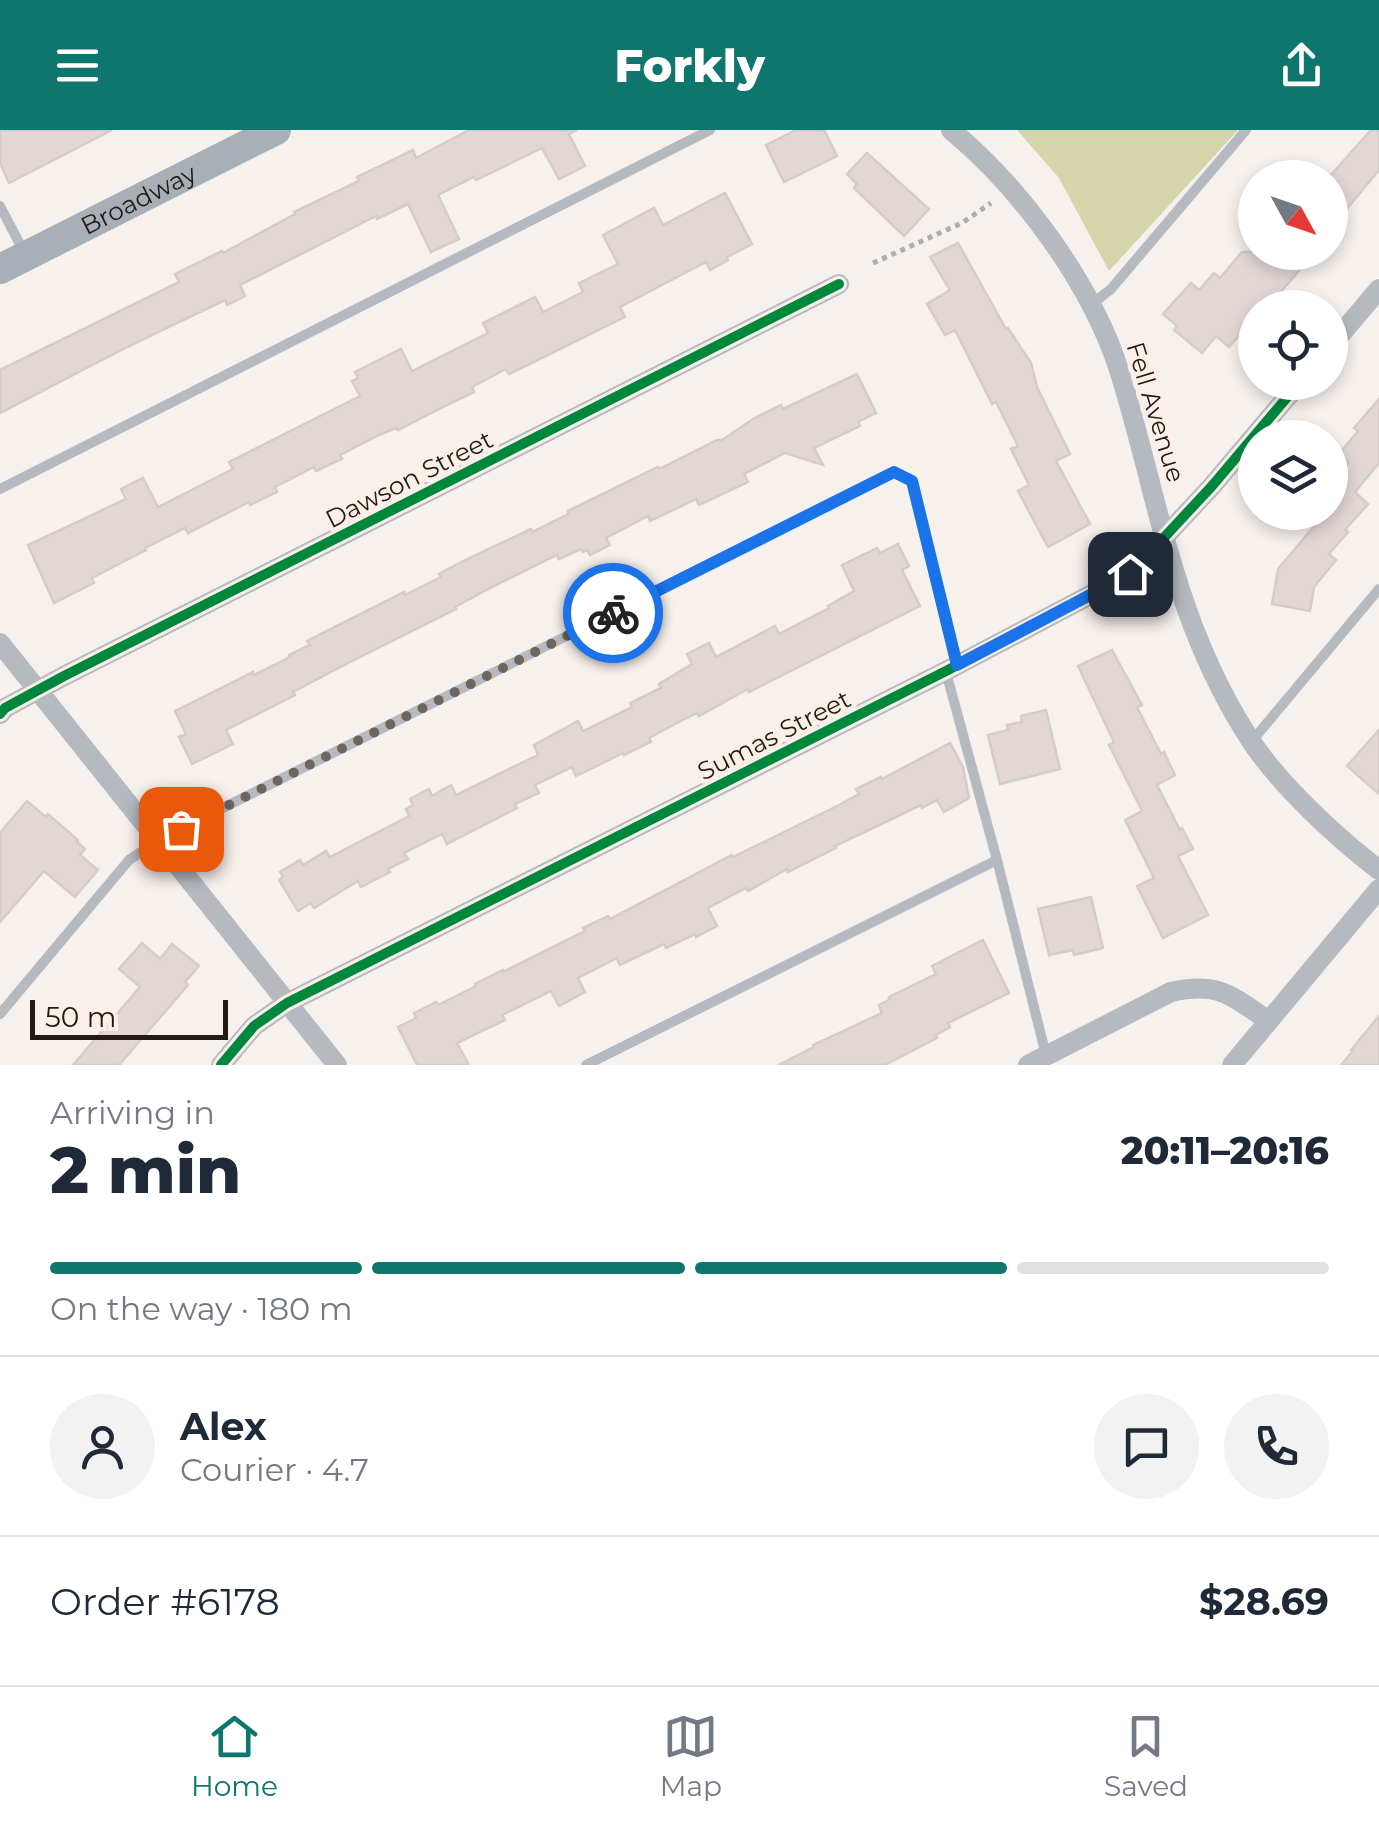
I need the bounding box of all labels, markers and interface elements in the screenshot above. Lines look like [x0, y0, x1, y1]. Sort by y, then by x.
icon: menu [50, 38, 105, 93]
text: Forkly [614, 38, 765, 93]
icon: share [1274, 38, 1329, 93]
street label: Broadway [76, 158, 201, 241]
north arrow [1238, 160, 1348, 270]
map controls [1238, 160, 1348, 530]
button: locate [1238, 290, 1348, 400]
street label: Fell Avenue [1120, 338, 1192, 486]
button: layers [1238, 420, 1348, 530]
street label: Dawson Street [320, 424, 498, 534]
pin [1088, 532, 1173, 617]
icon: home [1103, 547, 1158, 602]
courier [563, 563, 663, 663]
icon: bike [586, 586, 641, 641]
street label: Sumas Street [692, 684, 856, 786]
pin [139, 787, 224, 872]
icon: bag [154, 802, 209, 857]
scale bar [30, 995, 228, 1040]
text: 50 m [45, 1000, 116, 1034]
text: Arriving in [50, 1093, 215, 1132]
text: 20:11–20:16 [1121, 1127, 1329, 1174]
text: 2 min [50, 1130, 241, 1209]
text: On the way · 180 m [50, 1289, 353, 1328]
button: person [50, 1394, 155, 1499]
button: chat [1094, 1394, 1199, 1499]
button: phone [1224, 1394, 1329, 1499]
text: Alex [180, 1403, 267, 1450]
text: Courier · 4.7 [180, 1450, 369, 1489]
text: Order #6178 [50, 1578, 280, 1625]
text: $28.69 [1199, 1578, 1329, 1625]
tab: Home [191, 1709, 278, 1803]
tab: Map [660, 1709, 722, 1803]
tab: Saved [1104, 1709, 1188, 1803]

